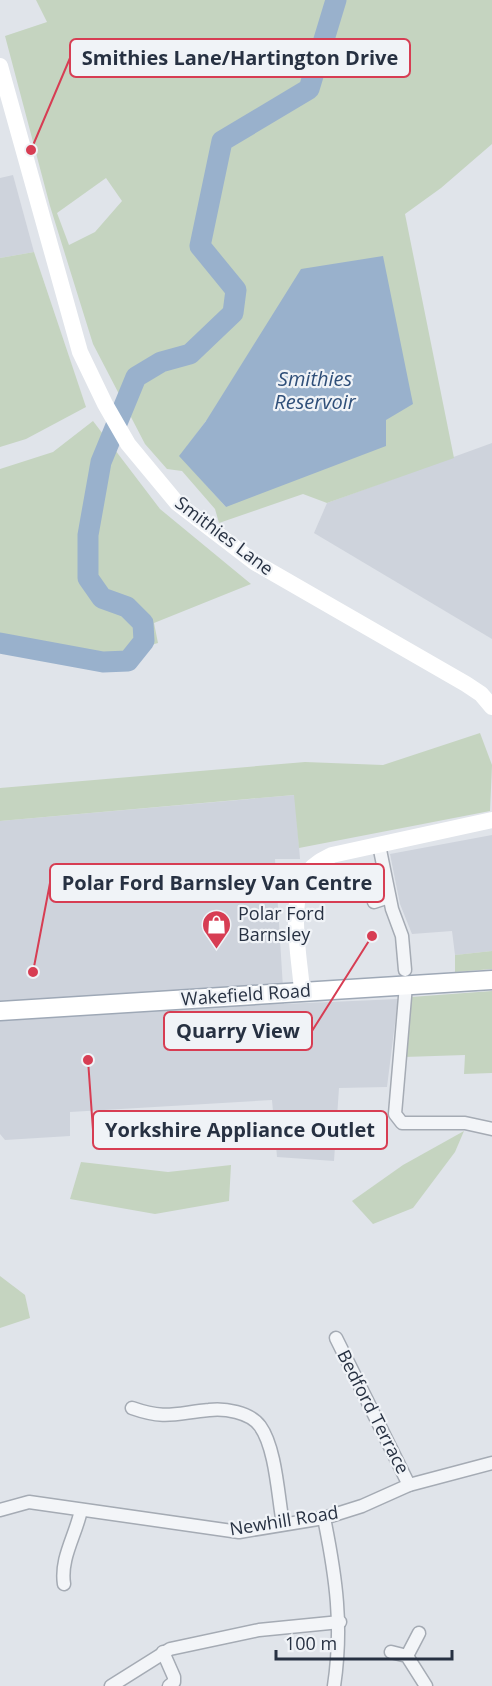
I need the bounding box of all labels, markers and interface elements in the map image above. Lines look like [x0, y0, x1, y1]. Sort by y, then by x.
callout: Smithies Lane/Hartington Drive [70, 39, 410, 77]
text: Smithies Lane/Hartington Drive [82, 44, 398, 71]
water label: Smithies Reservoir [274, 365, 357, 415]
street label: Smithies Lane [171, 490, 279, 580]
callout: Polar Ford Barnsley Van Centre [50, 864, 384, 902]
text: Polar Ford Barnsley Van Centre [62, 869, 372, 896]
place label: Polar Ford Barnsley [238, 901, 325, 946]
shop icon: Polar Ford Barnsley [201, 908, 233, 950]
street label: Wakefield Road [180, 977, 312, 1011]
callout: Quarry View [164, 1012, 312, 1050]
text: Quarry View [176, 1017, 300, 1044]
callout: Yorkshire Appliance Outlet [93, 1111, 387, 1149]
text: Yorkshire Appliance Outlet [105, 1116, 375, 1143]
street label: Bedford Terrace [332, 1345, 415, 1478]
street label: Newhill Road [228, 1500, 340, 1540]
scale bar [276, 1623, 452, 1661]
text: 100 m [285, 1631, 337, 1655]

